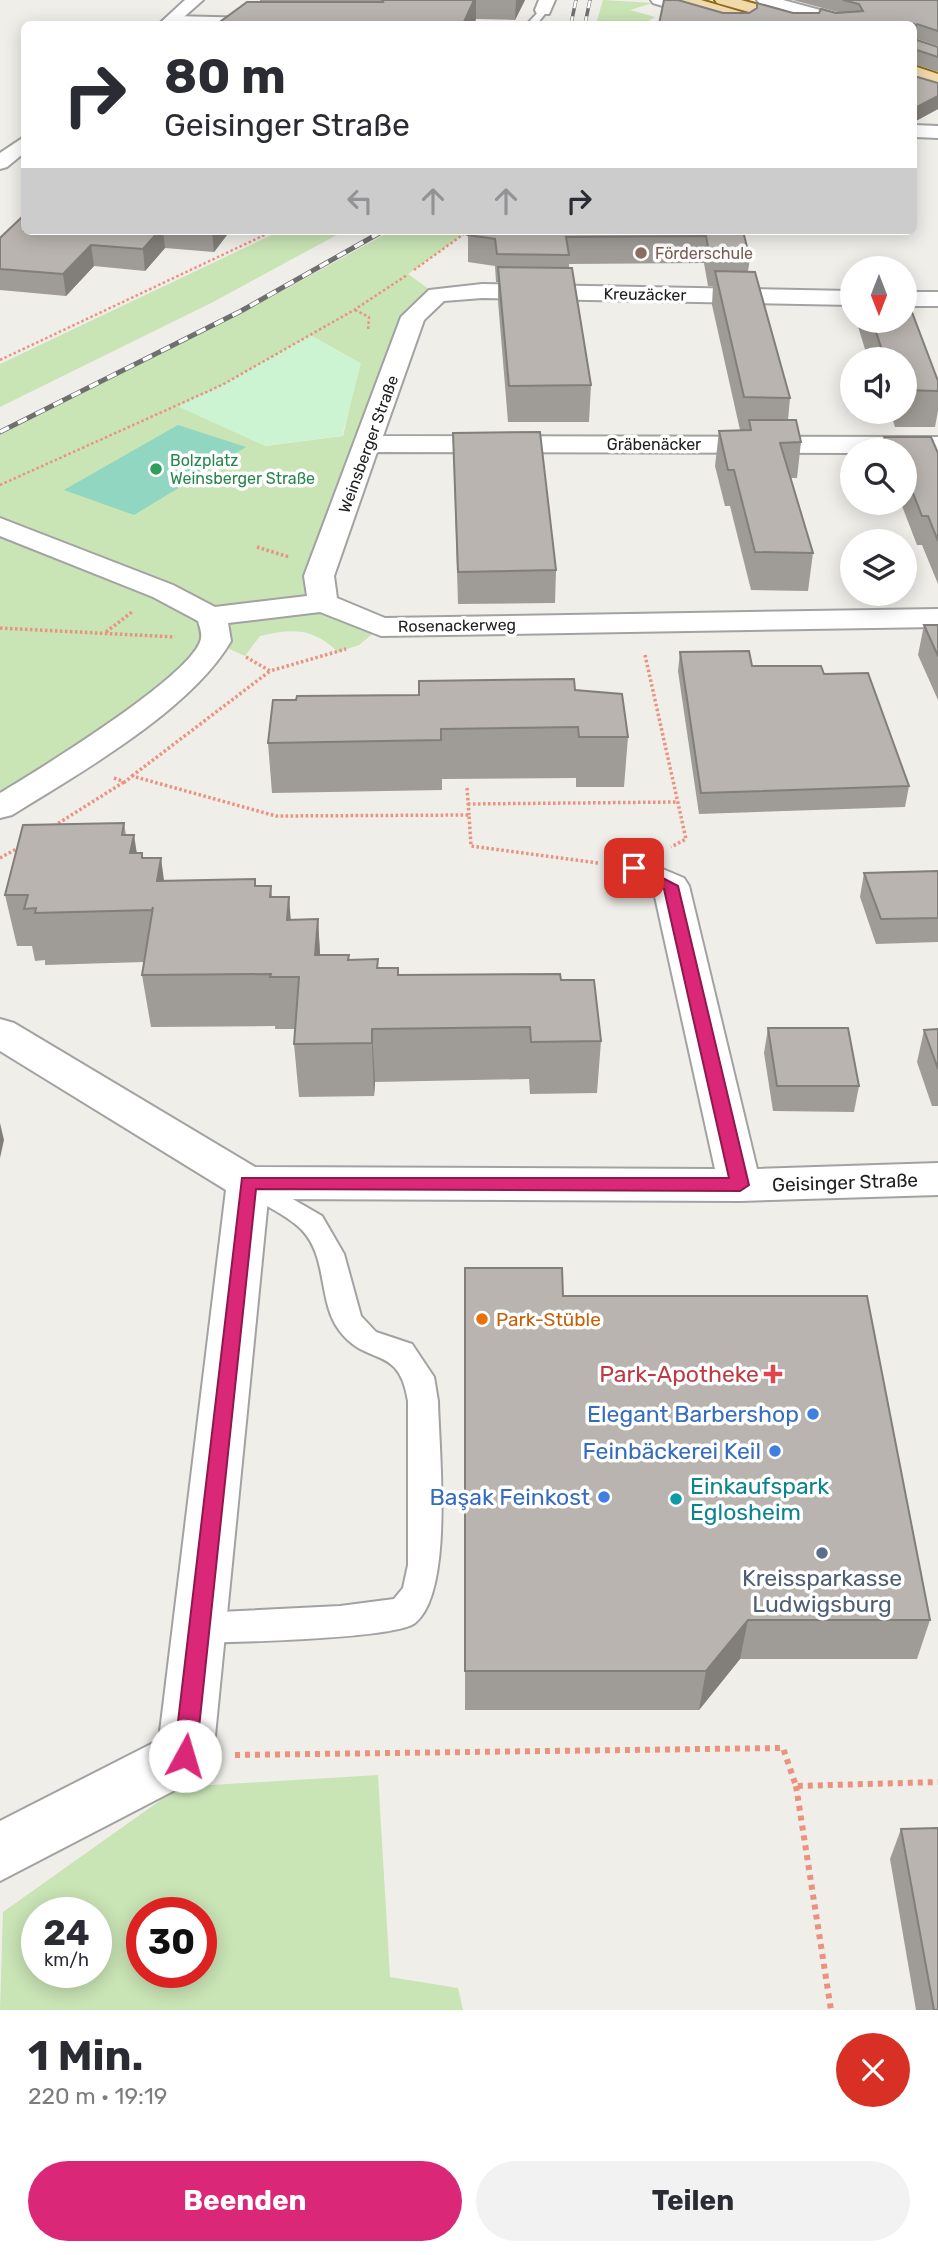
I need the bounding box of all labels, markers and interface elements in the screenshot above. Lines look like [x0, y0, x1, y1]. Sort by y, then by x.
text: 80 m [164, 47, 286, 105]
icon: right [49, 49, 140, 140]
text: Geisinger Straße [164, 106, 410, 144]
icon: left [341, 182, 379, 220]
icon: ahead [414, 182, 452, 220]
icon: ahead [487, 182, 525, 220]
icon: right [560, 182, 598, 220]
place label: Förderschule [655, 244, 753, 263]
marker: Förderschule [633, 245, 649, 261]
north arrow [840, 256, 917, 332]
map controls [840, 256, 917, 606]
street label: Kreuzäcker [603, 284, 687, 305]
button: sound [840, 347, 917, 424]
street label: Weinsberger Straße [335, 373, 402, 516]
street label: Gräbenäcker [607, 435, 701, 454]
button: search [840, 438, 917, 515]
place label: Bolzplatz Weinsberger Straße [170, 451, 315, 488]
marker: Bolzplatz Weinsberger Straße [148, 461, 164, 477]
button: layers [840, 529, 917, 606]
street label: Rosenackerweg [398, 615, 516, 636]
pin [604, 838, 664, 898]
icon: arrive [615, 849, 653, 887]
street label: Geisinger Straße [772, 1168, 918, 1197]
place label: Park-Stüble [496, 1308, 601, 1331]
marker: Park-Stüble [474, 1311, 490, 1327]
place label: Park-Apotheke [599, 1360, 759, 1388]
marker: Park-Apotheke [765, 1366, 781, 1382]
place label: Elegant Barbershop [587, 1400, 799, 1428]
marker: Elegant Barbershop [805, 1406, 821, 1422]
place label: Feinbäckerei Keil [582, 1437, 761, 1465]
marker: Feinbäckerei Keil [767, 1443, 783, 1459]
place label: Einkaufspark Eglosheim [690, 1472, 829, 1526]
place label: Başak Feinkost [429, 1483, 590, 1511]
marker: Başak Feinkost [596, 1489, 612, 1505]
marker: Einkaufspark Eglosheim [668, 1491, 684, 1507]
marker: Kreissparkasse Ludwigsburg [814, 1545, 830, 1561]
place label: Kreissparkasse Ludwigsburg [742, 1564, 902, 1618]
position arrow [148, 1719, 222, 1793]
speed limit sign: 30 [126, 1897, 217, 1988]
text: 24 [43, 1912, 90, 1954]
text: km/h [44, 1949, 89, 1971]
text: 1 Min. [28, 2031, 144, 2081]
button: close [836, 2033, 910, 2107]
text: 220 m · 19:19 [28, 2082, 167, 2110]
button: Beenden [28, 2161, 462, 2241]
button: Teilen [476, 2161, 910, 2241]

